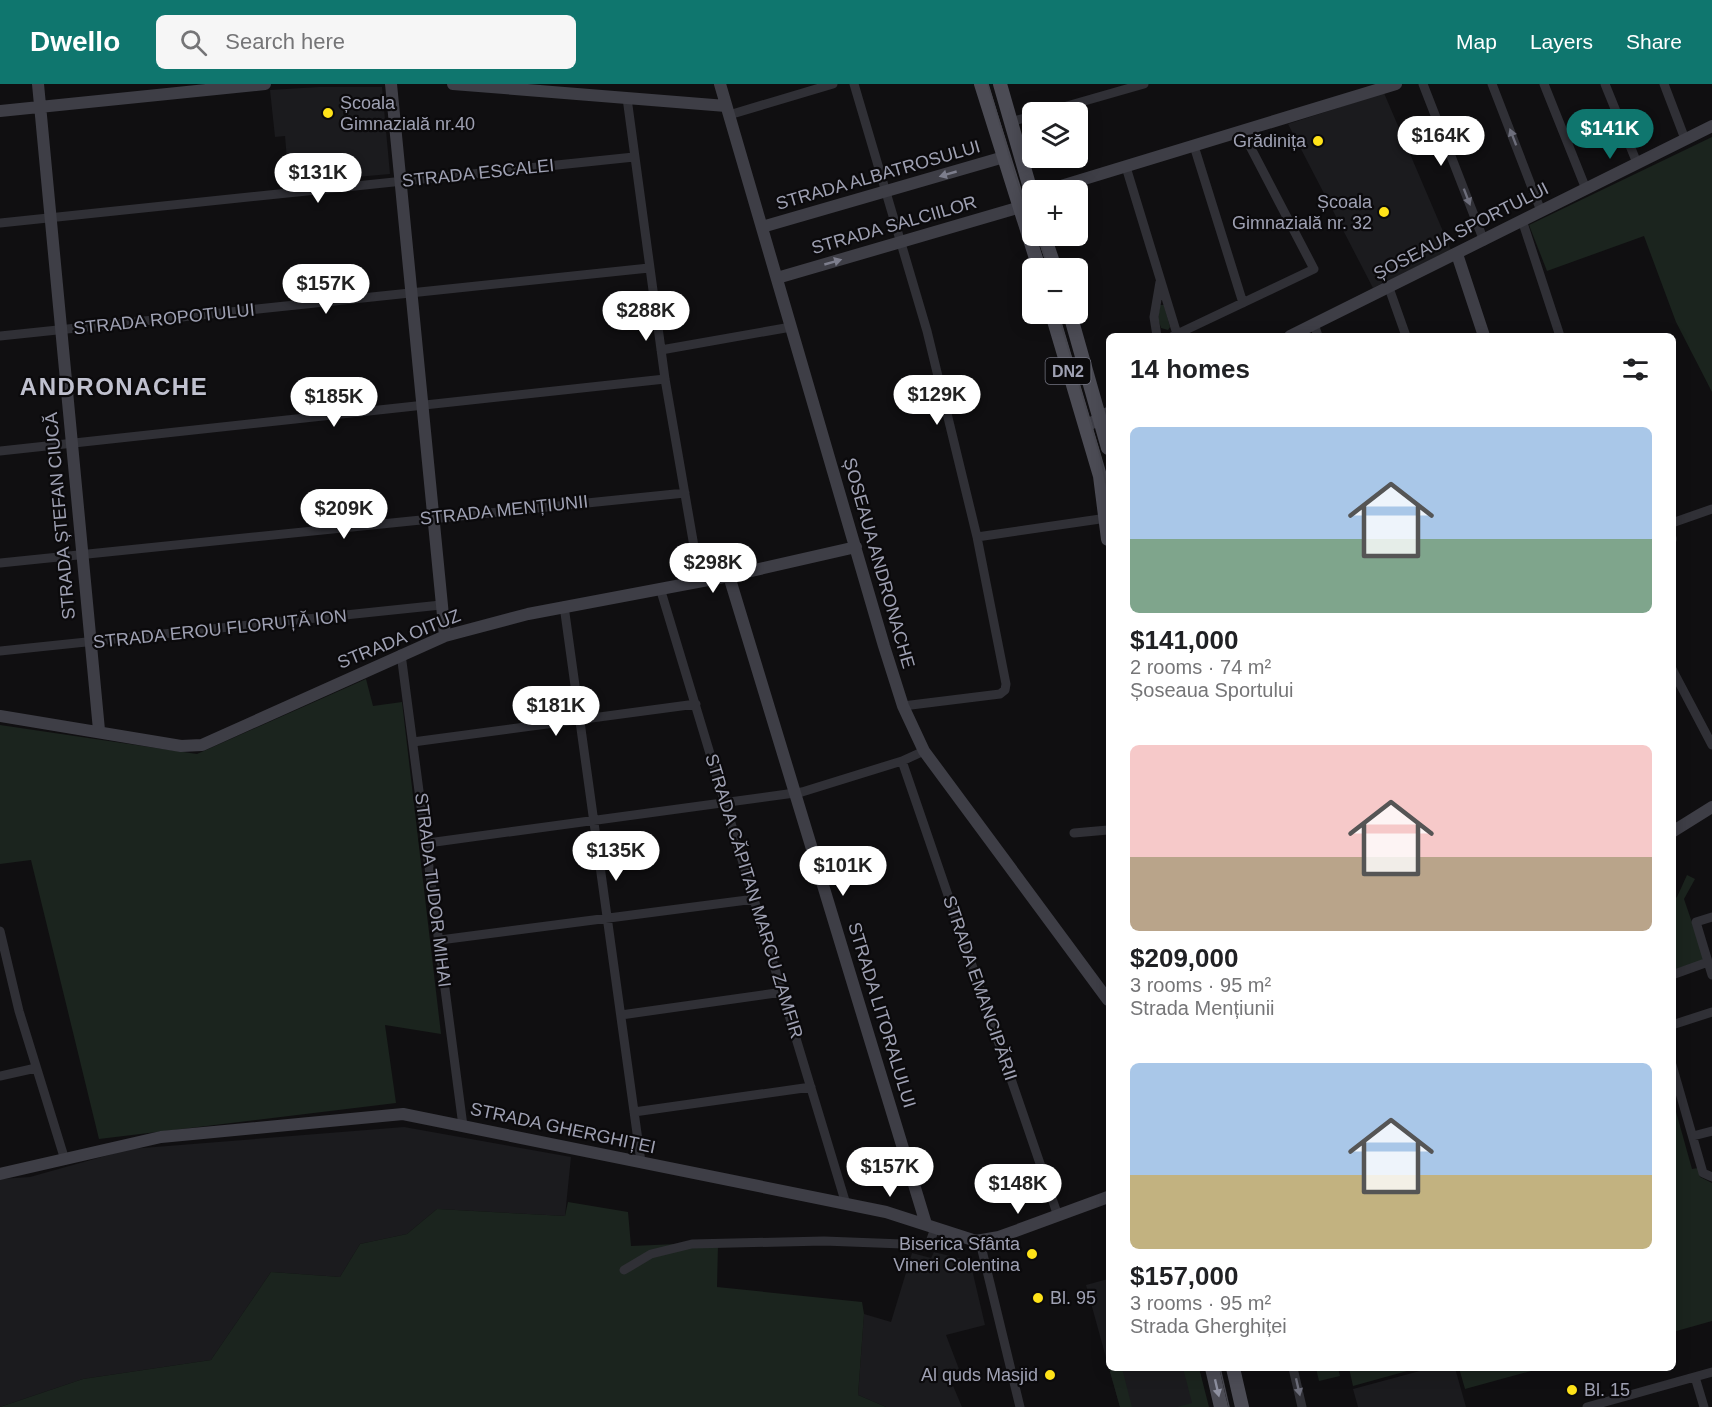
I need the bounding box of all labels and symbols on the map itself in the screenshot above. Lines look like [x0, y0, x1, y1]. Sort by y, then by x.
place label: Școala Gimnazială nr.40 [340, 93, 475, 134]
marker: Școala Gimnazială nr.40 [321, 106, 335, 120]
pin: $141K [1568, 109, 1652, 160]
pin: $164K [1399, 116, 1483, 167]
one-way arrow [1507, 127, 1517, 145]
place label: Grădinița [1233, 131, 1307, 151]
marker: Grădinița [1311, 134, 1325, 148]
street label: STRADA ALBATROSULUI [773, 136, 983, 214]
pin: $131K [276, 153, 360, 204]
street label: STRADA ESCALEI [401, 155, 555, 191]
one-way arrow [939, 170, 957, 179]
street label: ȘOSEAUA SPORTULUI [1370, 178, 1552, 284]
one-way arrow [1463, 188, 1472, 206]
street label: STRADA SALCIILOR [809, 192, 979, 258]
place label: Școala Gimnazială nr. 32 [1232, 192, 1373, 233]
marker: Școala Gimnazială nr. 32 [1377, 205, 1391, 219]
one-way arrow [824, 257, 842, 266]
pin: $157K [284, 264, 368, 315]
pin: $288K [604, 291, 688, 342]
street label: STRADA ROPOTULUI [72, 300, 256, 338]
road number: DN2 [1046, 358, 1090, 384]
district label: ANDRONACHE [20, 373, 208, 400]
pin: $129K [895, 375, 979, 426]
pin: $185K [292, 377, 376, 428]
street label: STRADA ȘTEFAN CIUCĂ [41, 412, 79, 620]
street label: ȘOSEAUA ANDRONACHE [839, 455, 919, 671]
pin: $209K [302, 489, 386, 540]
street label: STRADA MENȚIUNII [419, 491, 589, 529]
pin: $298K [671, 543, 755, 594]
street label: STRADA OITUZ [335, 605, 463, 673]
street label: STRADA EROU FLORUȚĂ ION [92, 606, 348, 652]
pin: $181K [514, 686, 598, 737]
street label: STRADA CĂPITAN MARCU ZAMFIR [701, 751, 807, 1041]
street label: STRADA TUDOR MIHAI [411, 792, 455, 988]
pin: $135K [574, 831, 658, 882]
pin: $101K [801, 846, 885, 897]
street label: STRADA EMANCIPĂRII [939, 893, 1021, 1083]
street label: STRADA LITORALULUI [844, 920, 920, 1110]
street label: STRADA GHERGHIȚEI [468, 1099, 658, 1157]
pin: $157K [848, 1147, 932, 1198]
pin: $148K [976, 1164, 1060, 1215]
place label: Biserica Sfânta Vineri Colentina [893, 1234, 1021, 1275]
marker: Biserica Sfânta Vineri Colentina [1025, 1247, 1039, 1261]
place label: Bl. 95 [1050, 1288, 1096, 1308]
marker: Bl. 95 [1031, 1291, 1045, 1305]
place label: Al quds Masjid [921, 1365, 1038, 1385]
marker: Al quds Masjid [1043, 1368, 1057, 1382]
one-way arrow [1212, 1378, 1222, 1397]
one-way arrow [1294, 1378, 1303, 1397]
place label: Bl. 15 [1584, 1380, 1630, 1400]
marker: Bl. 15 [1565, 1383, 1579, 1397]

